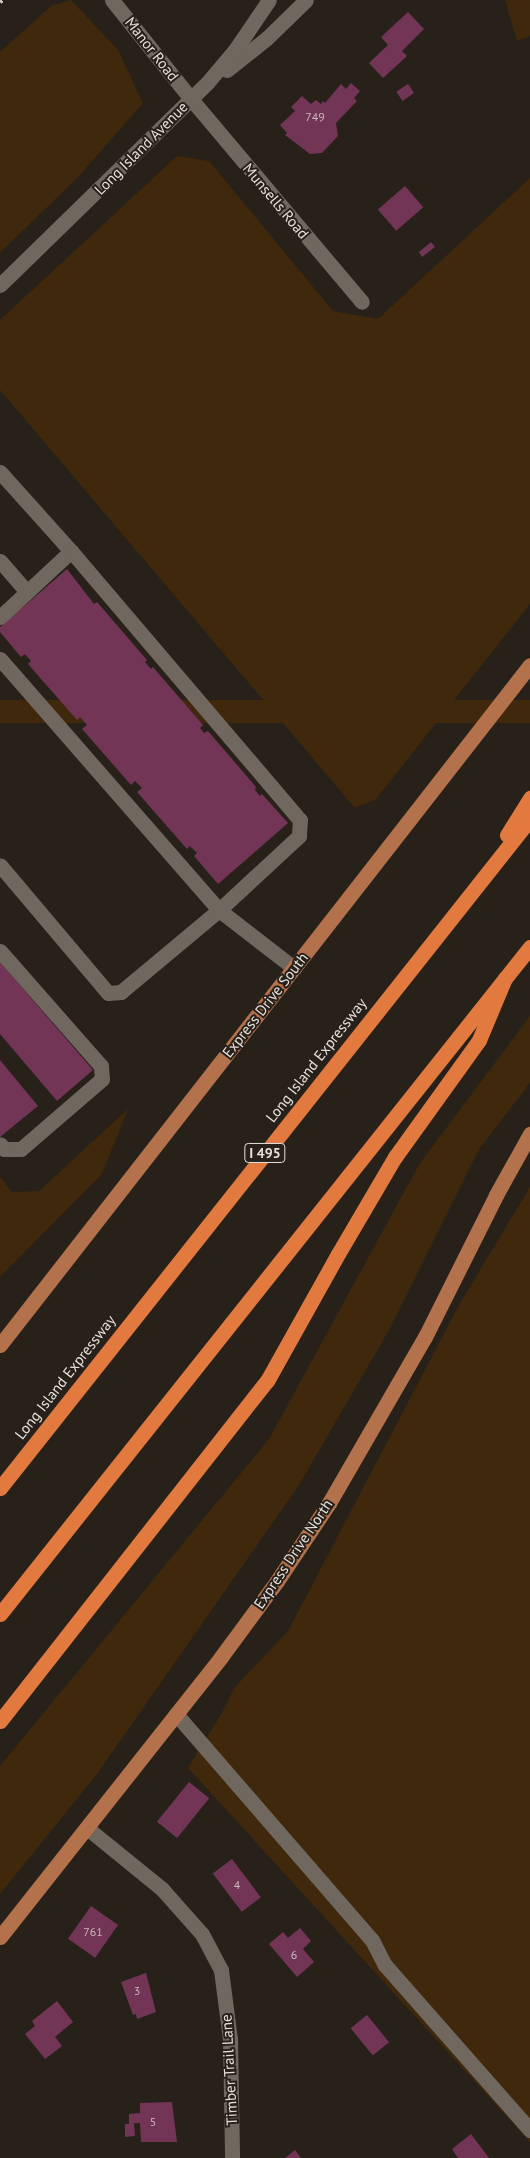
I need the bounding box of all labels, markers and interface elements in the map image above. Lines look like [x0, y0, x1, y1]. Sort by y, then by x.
street label: Manor Road [121, 13, 183, 85]
street label: Long Island Avenue [91, 98, 191, 198]
house number: 749 [305, 110, 325, 124]
street label: Munsells Road [239, 160, 313, 242]
street label: Express Drive South [218, 949, 312, 1061]
street label: Long Island Expressway [262, 994, 370, 1126]
road number: I 495 [244, 1142, 286, 1164]
street label: Long Island Expressway [11, 1311, 119, 1443]
street label: Express Drive North [250, 1496, 336, 1612]
house number: 4 [234, 1878, 240, 1892]
house number: 761 [83, 1925, 103, 1939]
house number: 6 [291, 1948, 297, 1962]
house number: 3 [134, 1984, 140, 1998]
street label: Timber Trail Lane [217, 2014, 241, 2126]
house number: 5 [150, 2115, 156, 2129]

